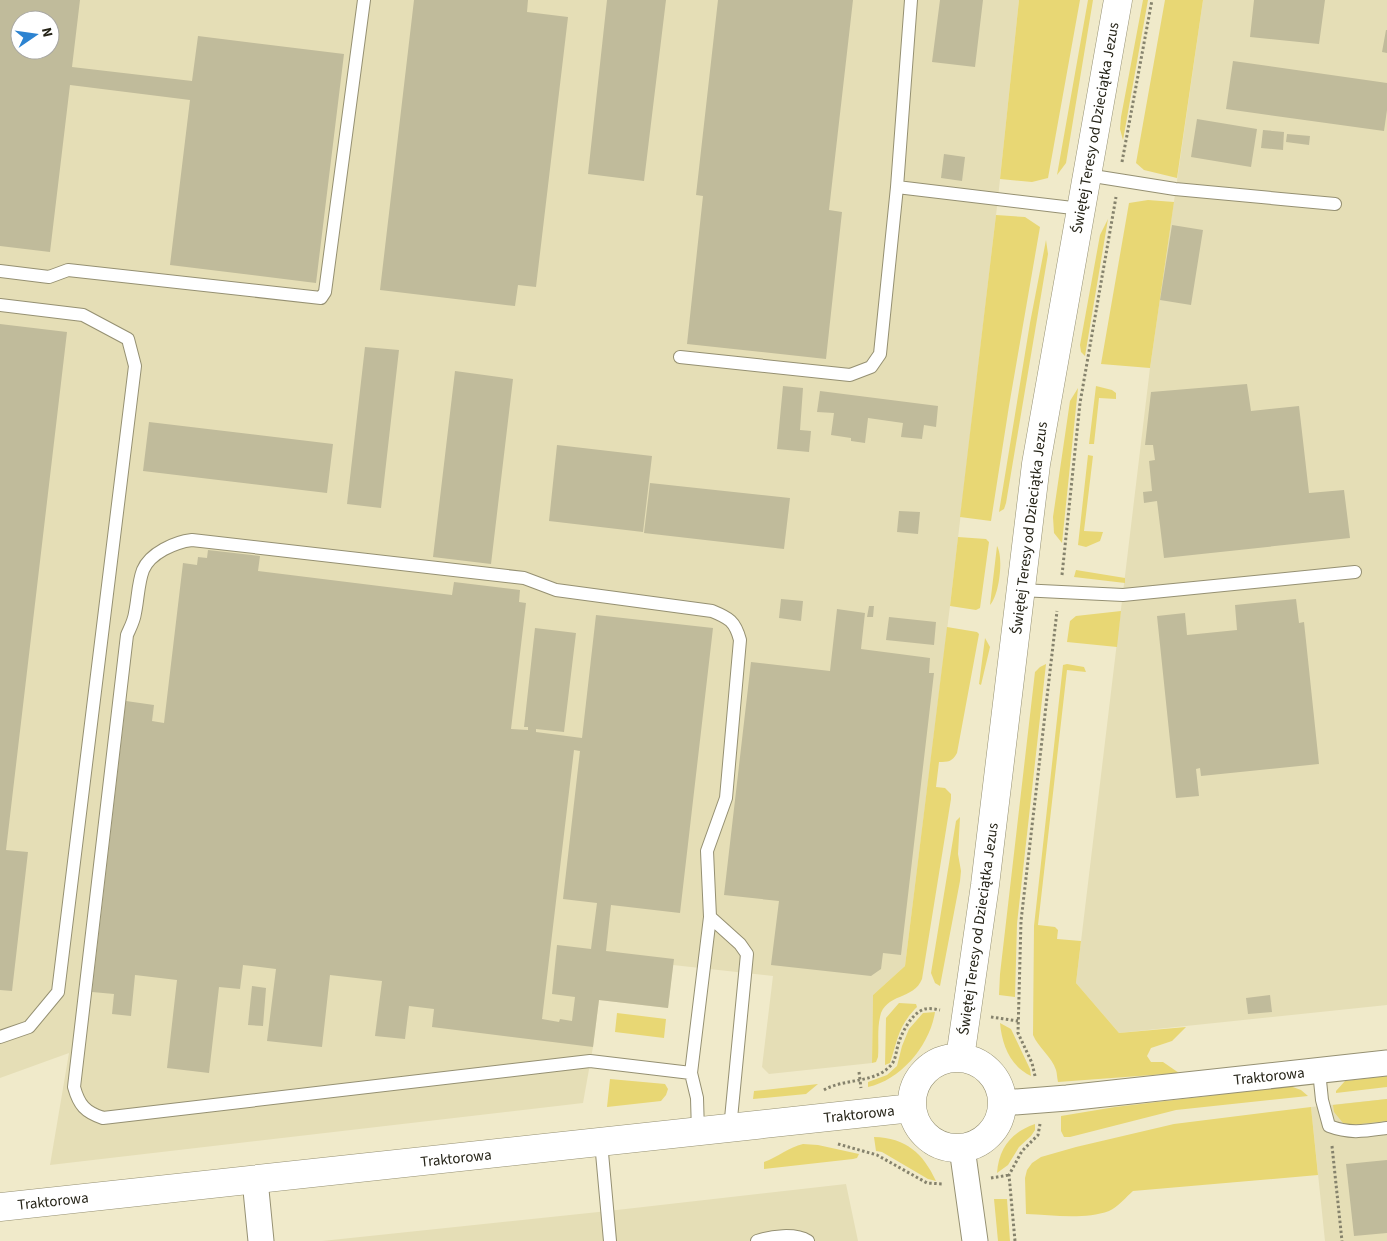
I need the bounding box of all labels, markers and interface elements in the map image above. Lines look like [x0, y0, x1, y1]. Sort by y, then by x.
north arrow [10, 10, 60, 60]
street label: Świętej Teresy od Dzieciątka Jezus [1067, 21, 1124, 235]
text: N [36, 26, 57, 39]
street label: Świętej Teresy od Dzieciątka Jezus [1006, 420, 1053, 636]
street label: Świętej Teresy od Dzieciątka Jezus [953, 822, 1004, 1037]
street label: Traktorowa [1233, 1062, 1306, 1091]
street label: Traktorowa [823, 1100, 896, 1129]
street label: Traktorowa [420, 1144, 493, 1173]
street label: Traktorowa [17, 1187, 90, 1216]

